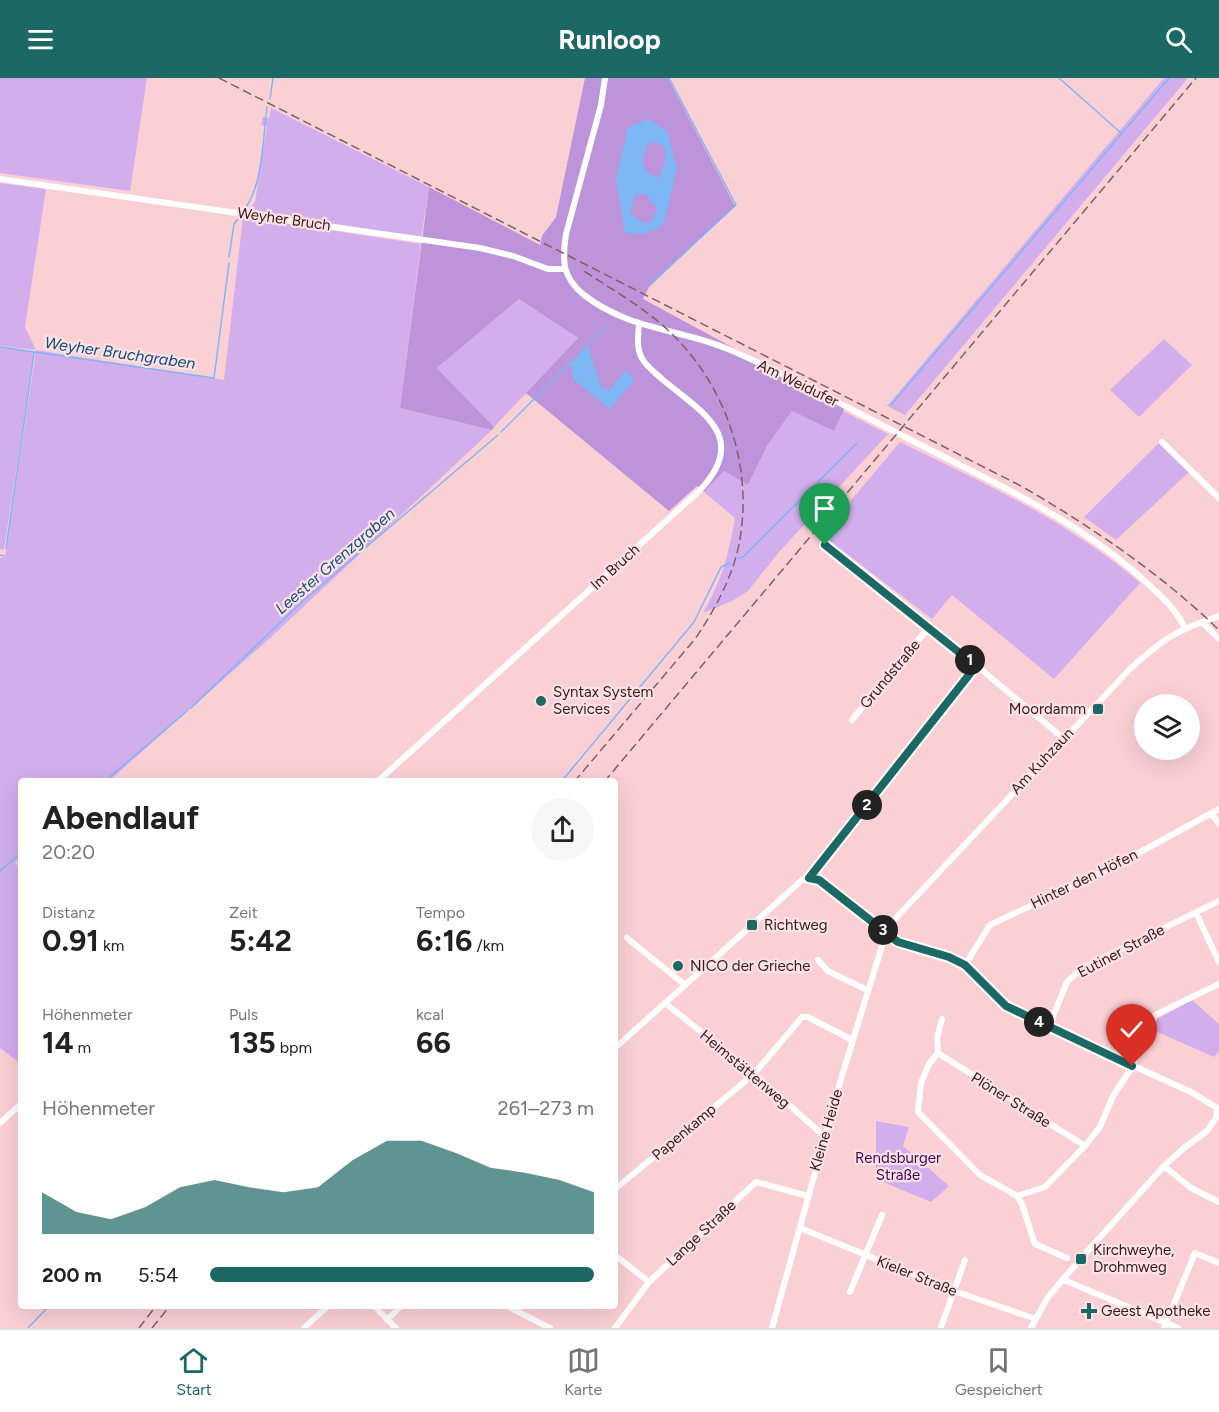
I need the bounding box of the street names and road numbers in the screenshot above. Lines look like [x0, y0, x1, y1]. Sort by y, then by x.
street label: Weyher Bruch [236, 204, 332, 234]
street label: Am Weidufer [755, 356, 841, 410]
street label: Im Bruch [587, 540, 643, 594]
street label: Grundstraße [856, 636, 924, 712]
street label: Am Kuhzaun [1007, 724, 1077, 798]
street label: Hinter den Höfen [1028, 845, 1140, 913]
street label: Eutiner Straße [1074, 921, 1168, 981]
street label: Heimstättenweg [696, 1026, 794, 1112]
street label: Plöner Straße [968, 1068, 1054, 1132]
street label: Kleine Heide [806, 1087, 846, 1173]
street label: Papenkamp [648, 1100, 720, 1164]
street label: Lange Straße [662, 1196, 740, 1270]
street label: Kieler Straße [874, 1252, 960, 1300]

